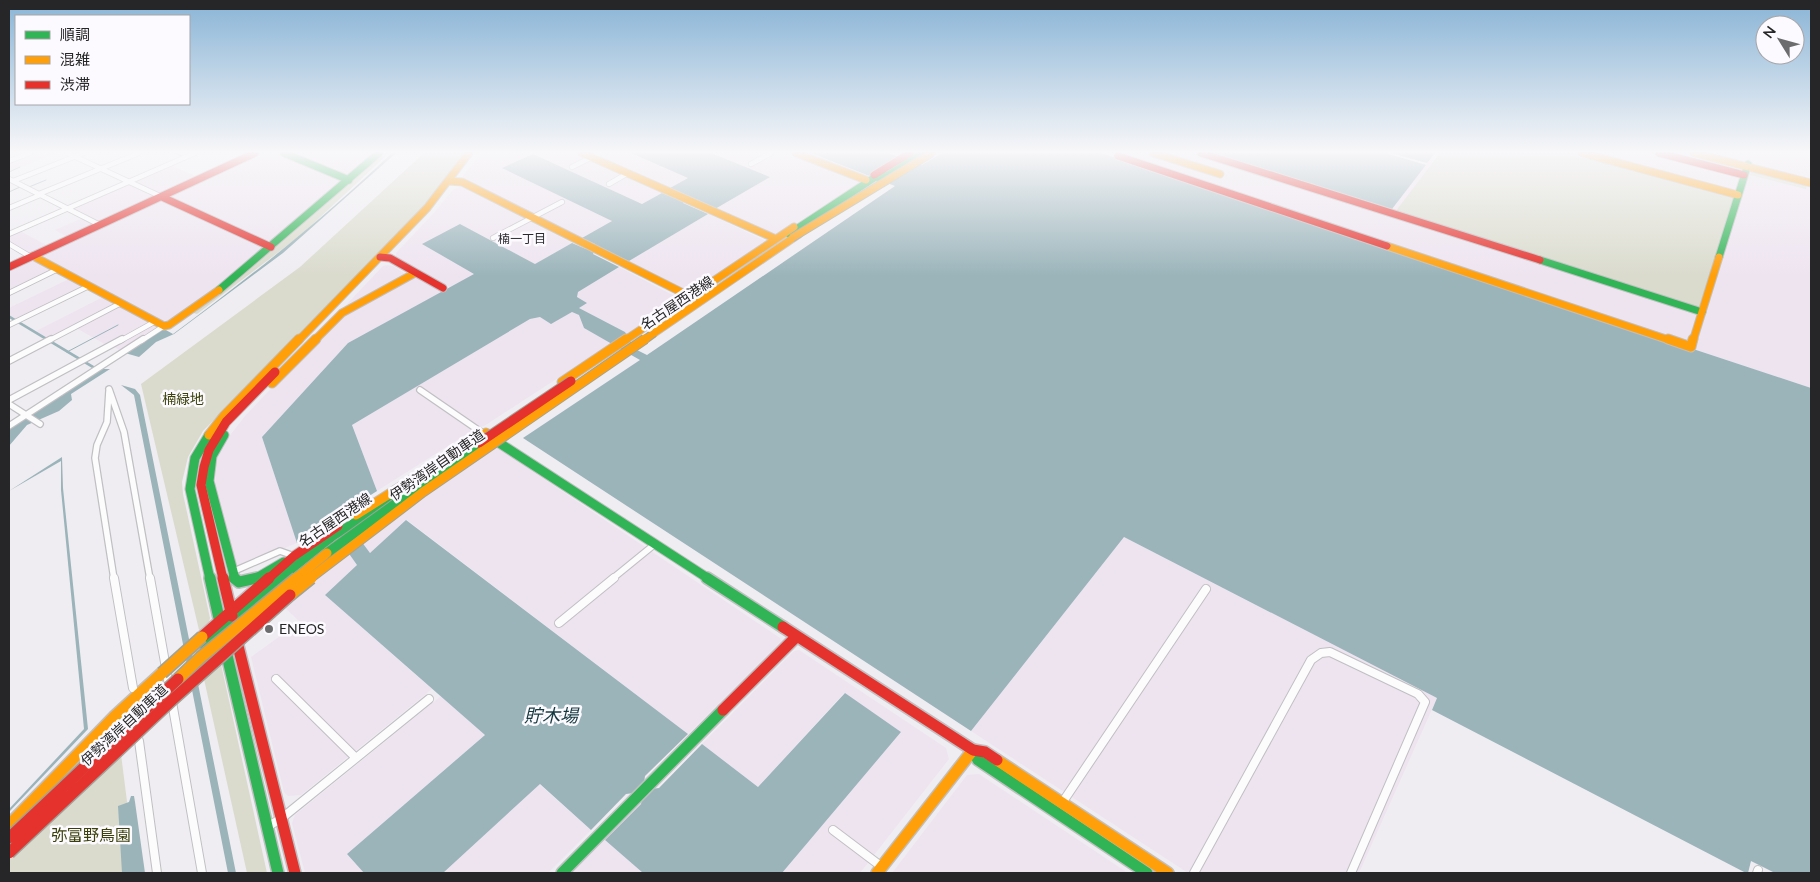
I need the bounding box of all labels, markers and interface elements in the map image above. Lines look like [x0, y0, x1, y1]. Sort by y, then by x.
legend [15, 15, 190, 105]
north arrow [1755, 15, 1805, 65]
text: N [1759, 22, 1779, 41]
text: 順調 [60, 25, 90, 43]
text: 混雑 [60, 50, 90, 68]
text: 渋滞 [60, 75, 90, 93]
district label: 楠一丁目 [498, 231, 546, 246]
street label: 名古屋西港線 [637, 272, 716, 333]
park label: 楠緑地 [162, 390, 204, 407]
street label: 伊勢湾岸自動車道 [386, 426, 487, 504]
street label: 名古屋西港線 [295, 489, 374, 550]
place label: ENEOS [279, 620, 324, 637]
marker: ENEOS [263, 623, 275, 635]
street label: 伊勢湾岸自動車道 [77, 680, 170, 769]
water label: 貯木場 [524, 704, 580, 726]
park label: 弥富野鳥園 [51, 825, 131, 844]

